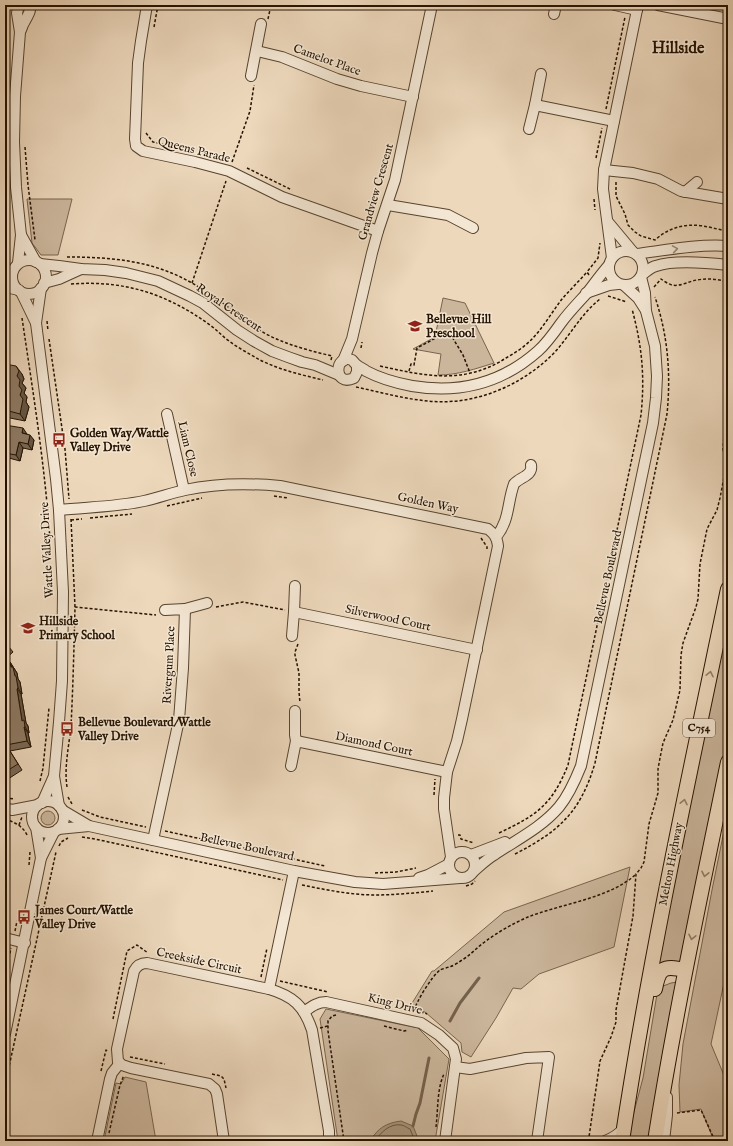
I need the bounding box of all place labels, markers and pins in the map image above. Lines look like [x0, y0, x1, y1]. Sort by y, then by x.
place label: Bellevue Hill Preschool [426, 312, 492, 341]
school or university icon: Bellevue Hill Preschool [407, 318, 423, 334]
place label: Golden Way/Wattle Valley Drive [69, 426, 169, 456]
bus stop icon: Golden Way/Wattle Valley Drive [51, 432, 67, 448]
place label: Hillside Primary School [39, 614, 115, 644]
school or university icon: Hillside Primary School [20, 620, 36, 636]
place label: Bellevue Boulevard/Wattle Valley Drive [77, 715, 211, 745]
bus stop icon: Bellevue Boulevard/Wattle Valley Drive [59, 721, 75, 737]
place label: James Court/Wattle Valley Drive [33, 903, 134, 933]
bus stop icon: James Court/Wattle Valley Drive [16, 909, 32, 925]

